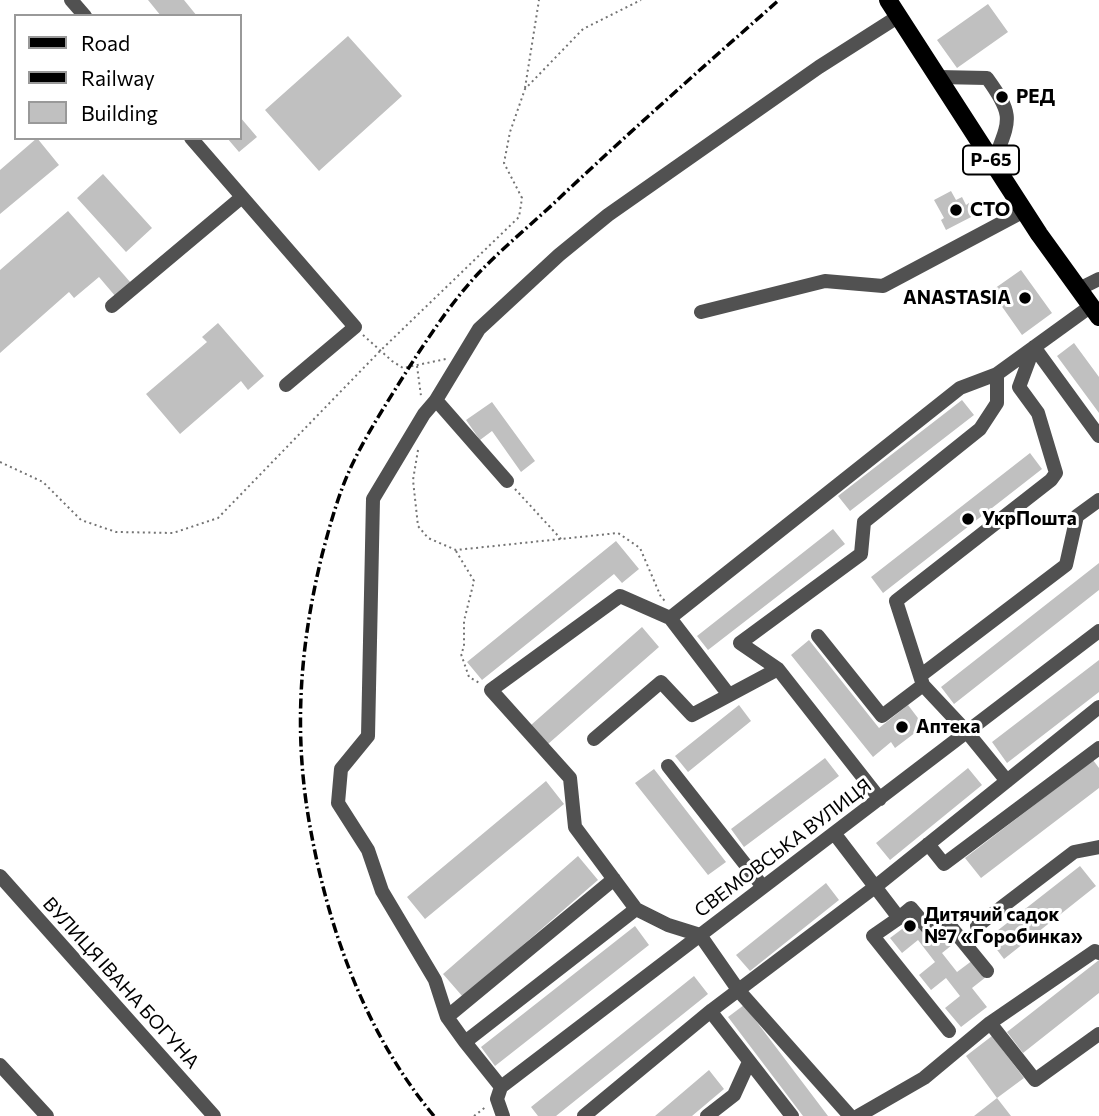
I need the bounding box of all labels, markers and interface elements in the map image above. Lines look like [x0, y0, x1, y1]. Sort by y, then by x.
legend [14, 14, 242, 140]
text: Road [81, 30, 130, 55]
text: Railway [81, 65, 155, 90]
place label: РЕД [1016, 86, 1055, 108]
marker: РЕД [994, 89, 1010, 105]
text: Building [81, 100, 158, 125]
road number: Р-65 [963, 146, 1019, 174]
place label: СТО [970, 199, 1010, 221]
marker: СТО [948, 202, 964, 218]
place label: ANASTASIA [903, 287, 1011, 309]
marker: ANASTASIA [1017, 290, 1033, 306]
place label: УкрПошта [982, 508, 1077, 530]
marker: УкрПошта [960, 511, 976, 527]
place label: Аптека [916, 716, 981, 738]
marker: Аптека [894, 719, 910, 735]
street label: СВЕМОВСЬКА ВУЛИЦЯ [690, 774, 876, 922]
street label: ВУЛИЦЯ ІВАНА БОГУНА [38, 893, 204, 1073]
place label: Дитячий садок №7 «Горобинка» [924, 904, 1083, 948]
marker: Дитячий садок №7 «Горобинка» [902, 918, 918, 934]

